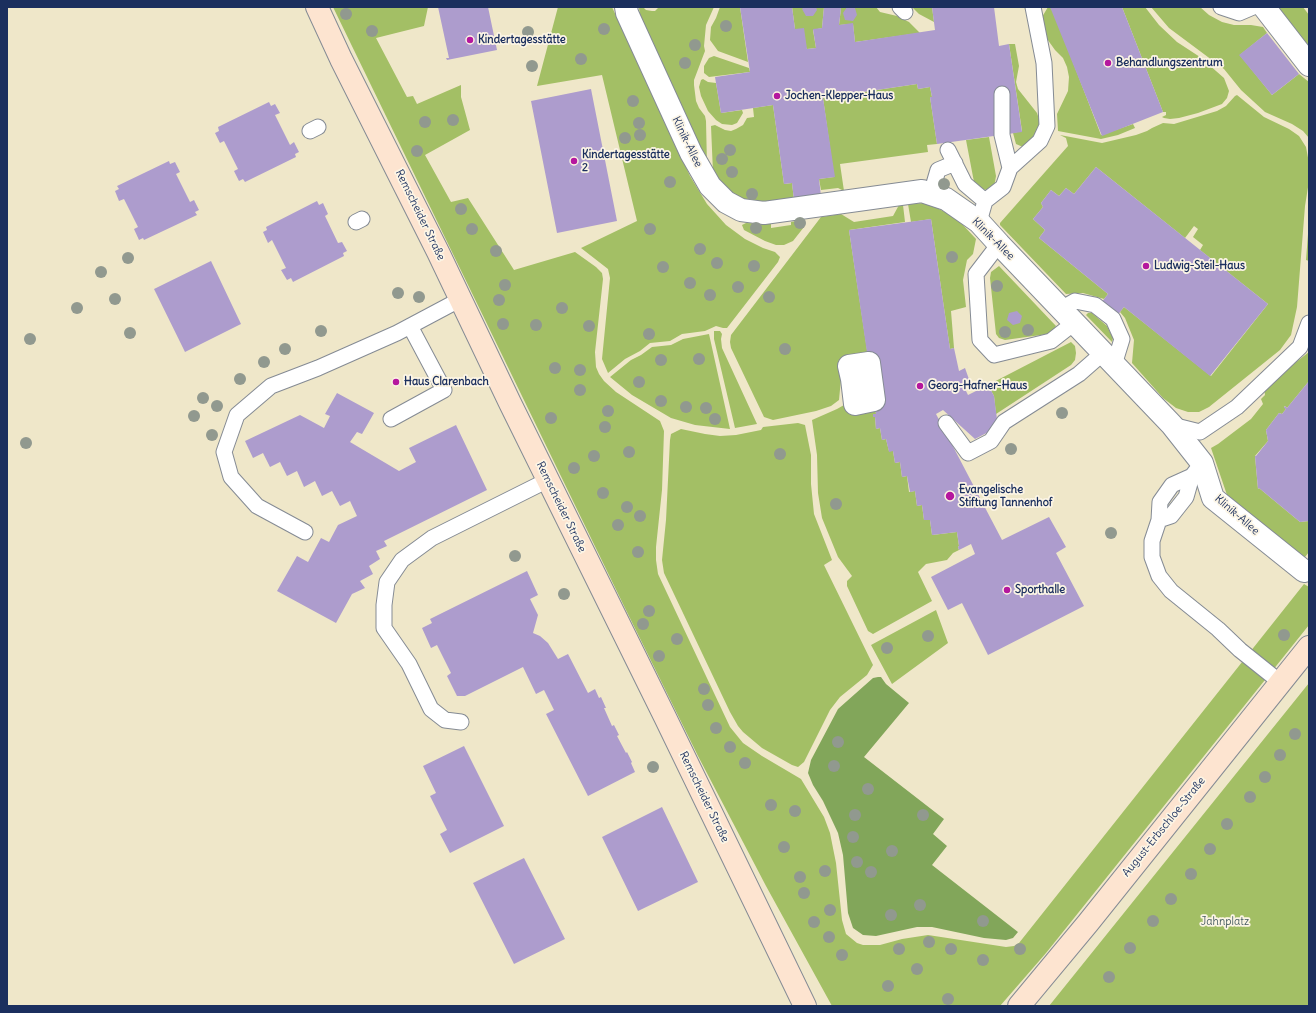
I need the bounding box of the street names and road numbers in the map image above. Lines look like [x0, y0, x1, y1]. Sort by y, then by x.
street label: Klinik-Allee [669, 115, 705, 169]
street label: Remscheider Straße [392, 167, 448, 263]
street label: Klinik-Allee [969, 215, 1017, 263]
street label: Remscheider Straße [533, 459, 589, 555]
street label: Klinik-Allee [1212, 492, 1262, 538]
street label: Remscheider Straße [676, 749, 732, 845]
street label: August-Erbschloe-Straße [1120, 775, 1208, 879]

